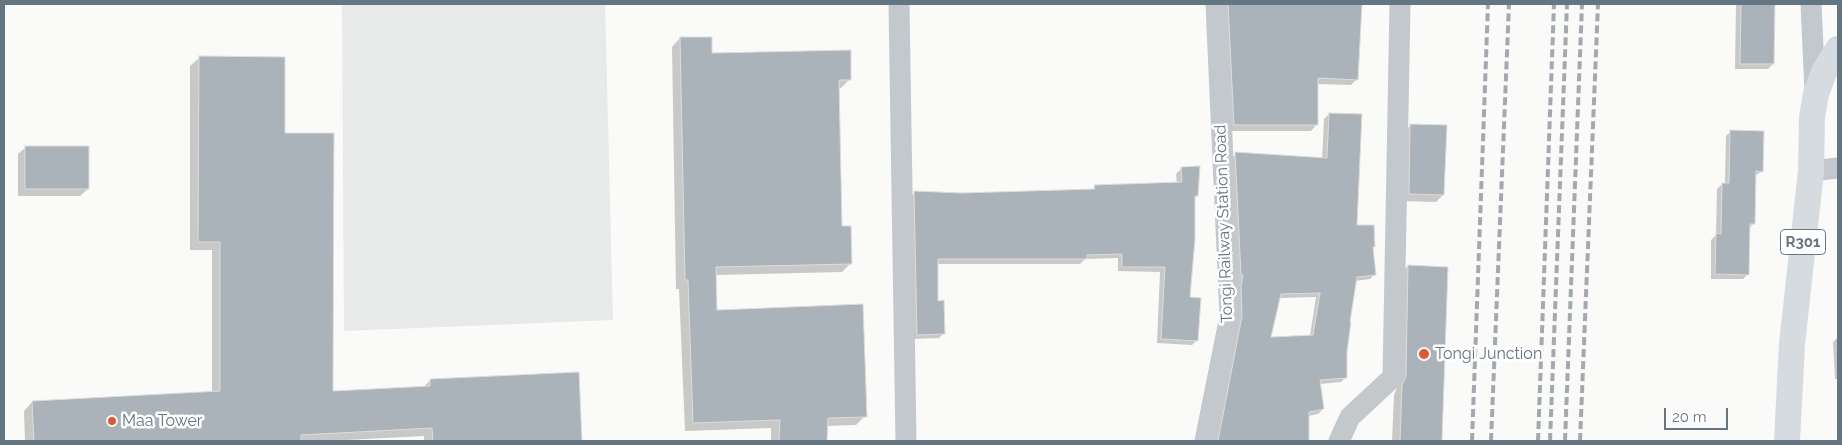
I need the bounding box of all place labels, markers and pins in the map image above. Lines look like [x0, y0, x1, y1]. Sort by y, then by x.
place label: Tongi Junction [1435, 344, 1542, 364]
marker: Tongi Junction [1417, 347, 1431, 361]
place label: Maa Tower [122, 411, 202, 431]
marker: Maa Tower [106, 415, 118, 427]

